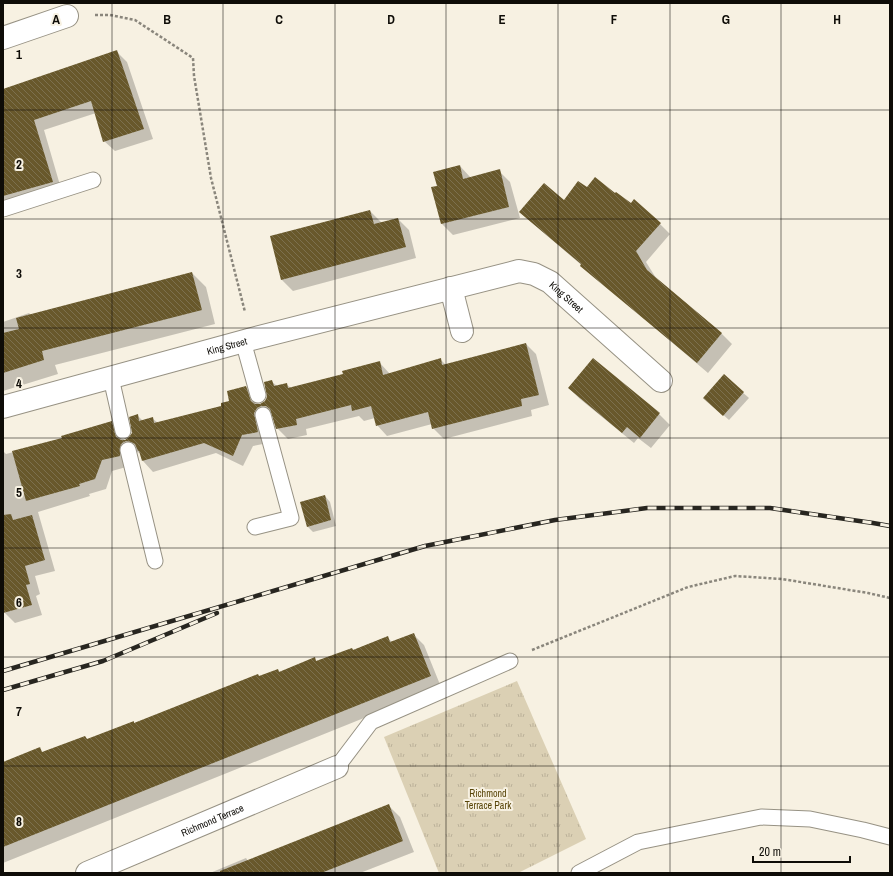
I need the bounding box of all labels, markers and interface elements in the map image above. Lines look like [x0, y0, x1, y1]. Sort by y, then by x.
text: A [52, 11, 60, 28]
text: B [163, 11, 171, 28]
text: C [275, 11, 283, 28]
text: D [387, 11, 395, 28]
text: E [498, 11, 506, 28]
text: F [611, 11, 618, 28]
text: G [722, 11, 730, 28]
text: H [833, 11, 841, 28]
text: 1 [16, 46, 22, 63]
text: 2 [16, 156, 22, 173]
text: 3 [16, 265, 22, 282]
street label: King Street [547, 278, 587, 316]
street label: King Street [205, 334, 249, 357]
text: 4 [16, 375, 22, 392]
text: 5 [16, 484, 22, 501]
text: 6 [16, 594, 22, 611]
text: 7 [16, 703, 22, 720]
park label: Richmond Terrace Park [465, 787, 512, 812]
street label: Richmond Terrace [179, 801, 246, 839]
text: 8 [16, 813, 22, 830]
scale bar [753, 838, 850, 864]
text: 20 m [759, 844, 781, 860]

